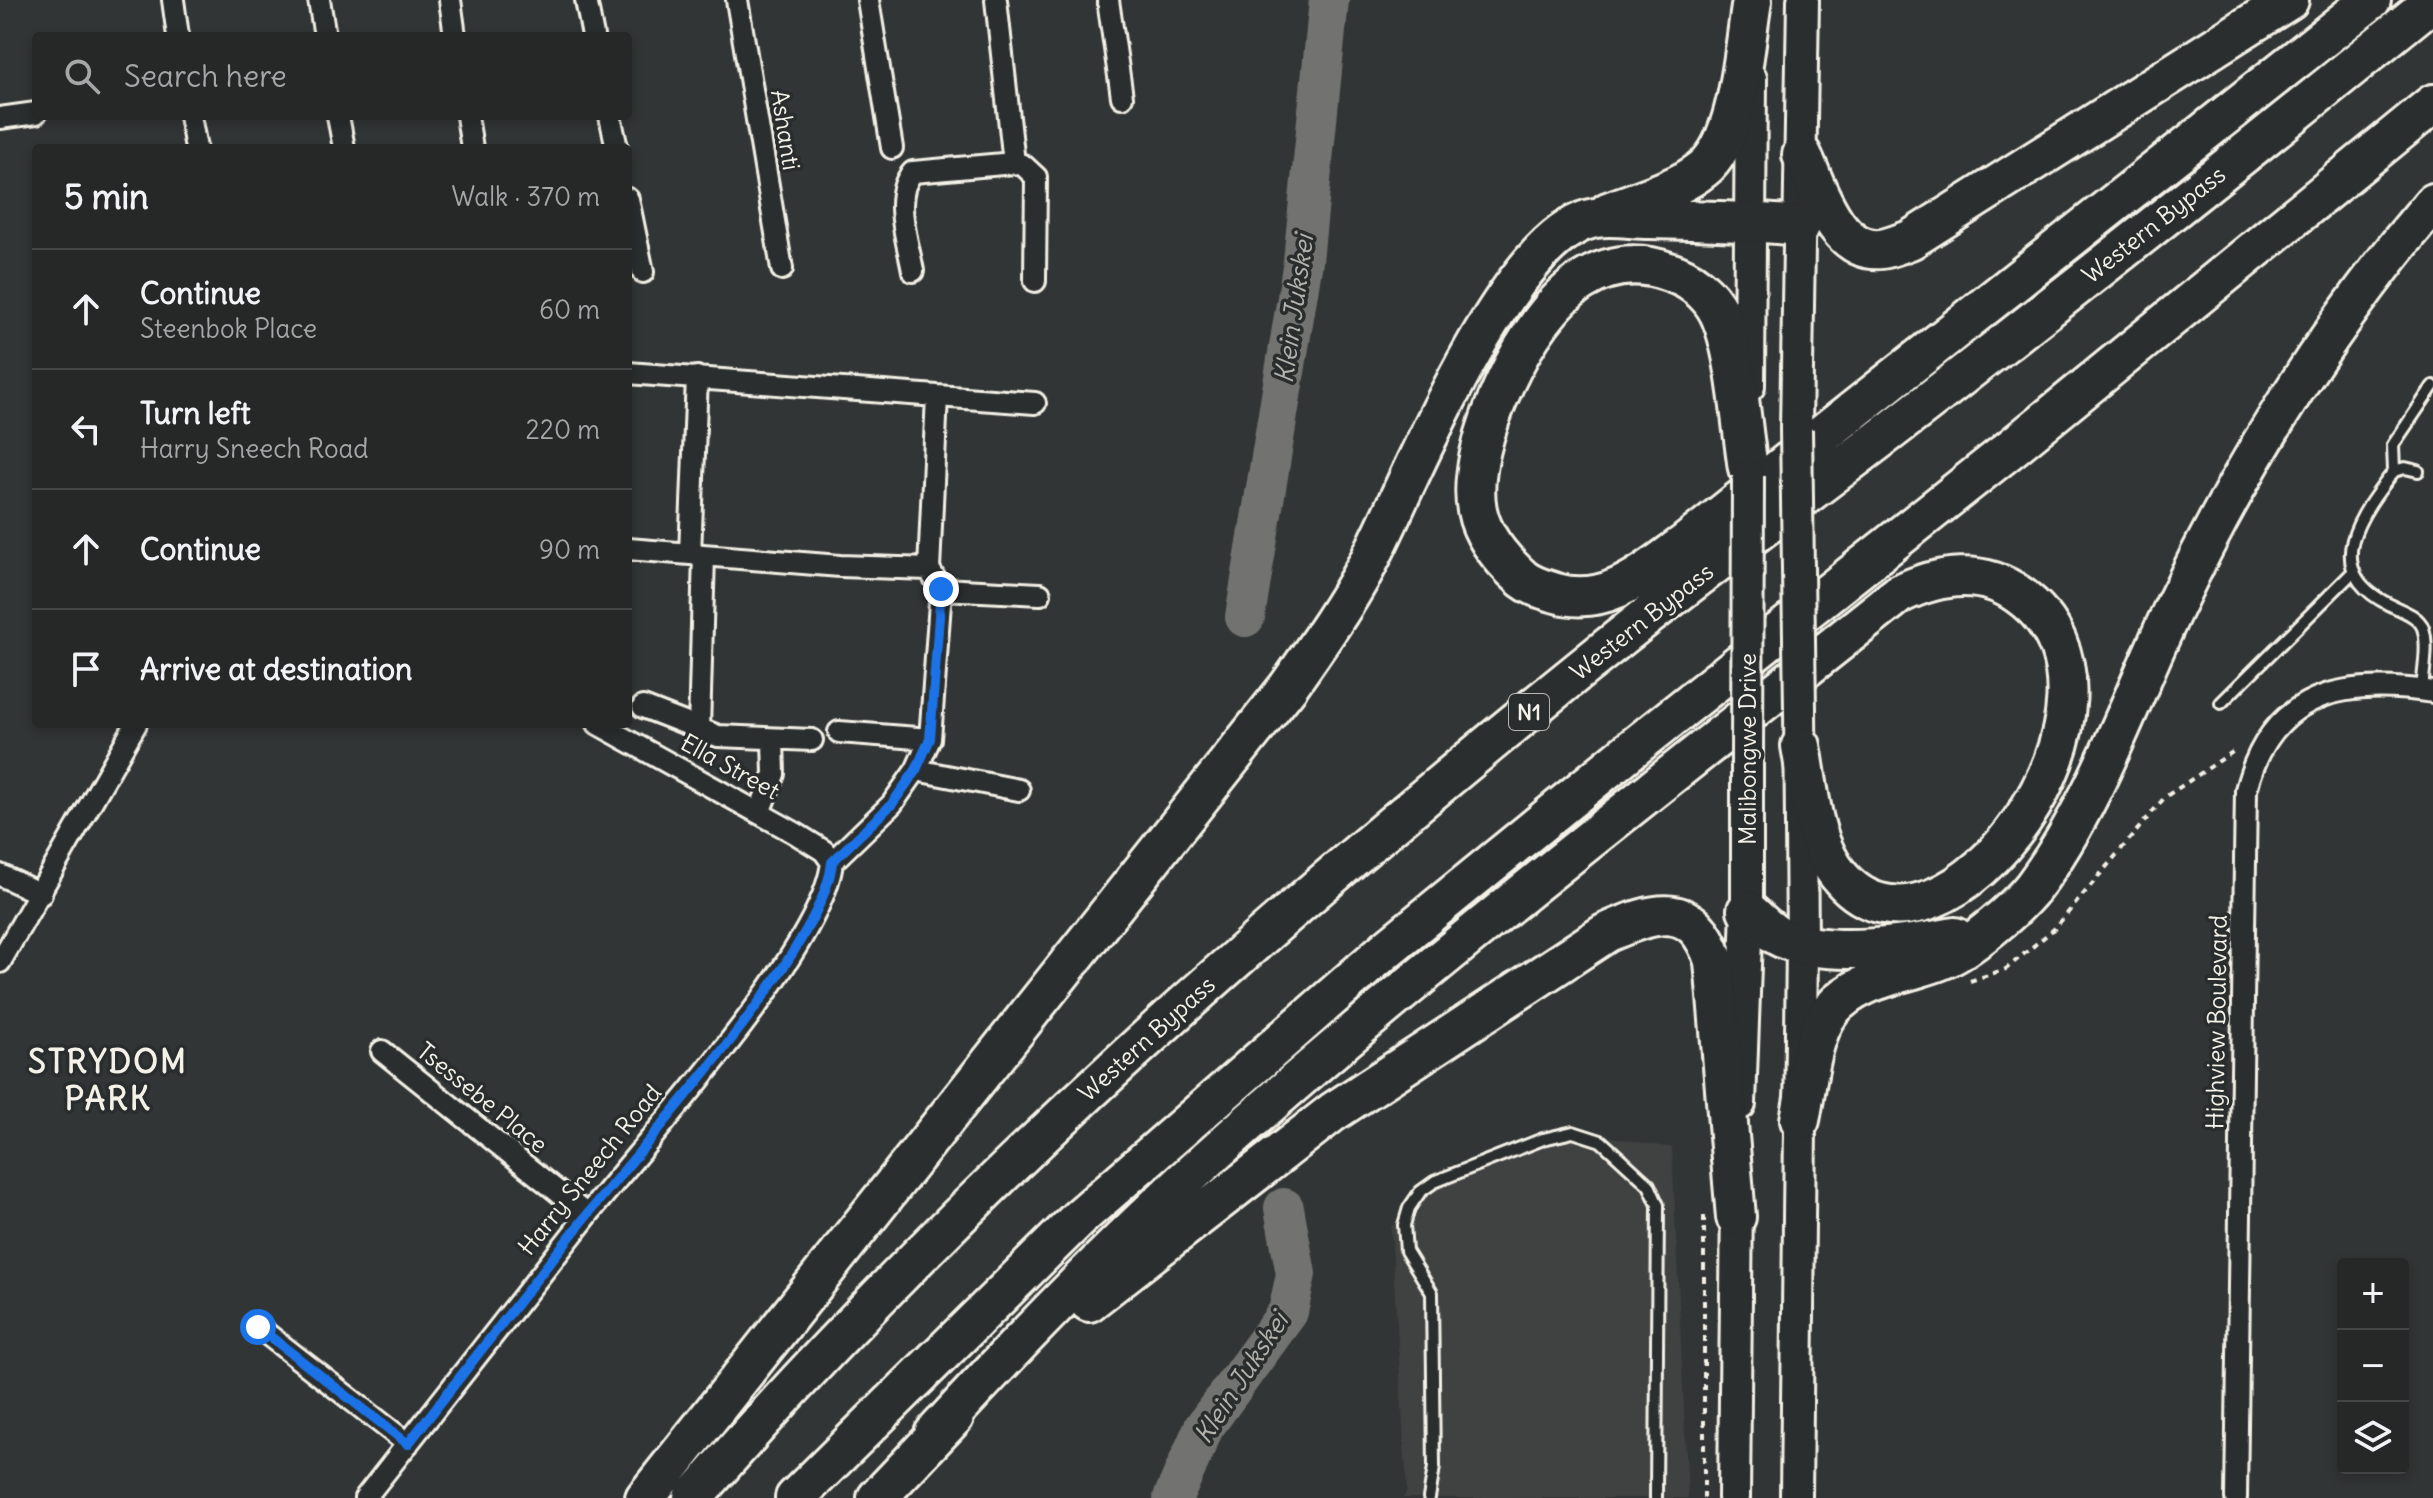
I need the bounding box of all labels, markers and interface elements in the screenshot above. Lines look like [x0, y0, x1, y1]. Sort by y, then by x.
search box [32, 32, 632, 120]
icon: search [60, 54, 104, 98]
text: Search here [124, 57, 287, 95]
street label: Ashanti [765, 87, 807, 172]
street label: Western Bypass [2076, 159, 2231, 289]
text: 5 min [64, 175, 149, 218]
text: Walk · 370 m [452, 180, 600, 213]
water label: Klein Jukskei [1267, 230, 1321, 385]
text: Continue [140, 274, 261, 312]
icon: ahead [64, 287, 108, 331]
text: 60 m [539, 293, 600, 326]
text: Steenbok Place [140, 312, 317, 345]
text: Turn left [140, 394, 251, 432]
icon: left [64, 407, 108, 451]
text: 220 m [525, 413, 600, 446]
text: Harry Sneech Road [140, 432, 369, 465]
icon: ahead [64, 527, 108, 571]
text: Continue [140, 530, 261, 568]
text: 90 m [539, 533, 600, 566]
street label: Western Bypass [1564, 556, 1719, 686]
route end [923, 571, 959, 607]
icon: arrive [64, 647, 108, 691]
text: Arrive at destination [140, 650, 412, 688]
street label: Malibongwe Drive [1732, 653, 1762, 845]
road number: N1 [1509, 694, 1549, 730]
street label: Ella Street [676, 727, 785, 806]
street label: Highview Boulevard [2199, 914, 2233, 1130]
street label: Western Bypass [1072, 969, 1221, 1107]
street label: Tsessebe Place [411, 1035, 554, 1159]
district label: STRYDOM PARK [28, 1041, 188, 1119]
street label: Harry Sneech Road [511, 1078, 667, 1261]
map controls [2337, 1258, 2409, 1474]
button: + [2337, 1258, 2409, 1330]
water label: Klein Jukskei [1186, 1303, 1297, 1449]
route start [240, 1309, 276, 1345]
button: − [2337, 1330, 2409, 1402]
button: layers [2337, 1402, 2409, 1474]

